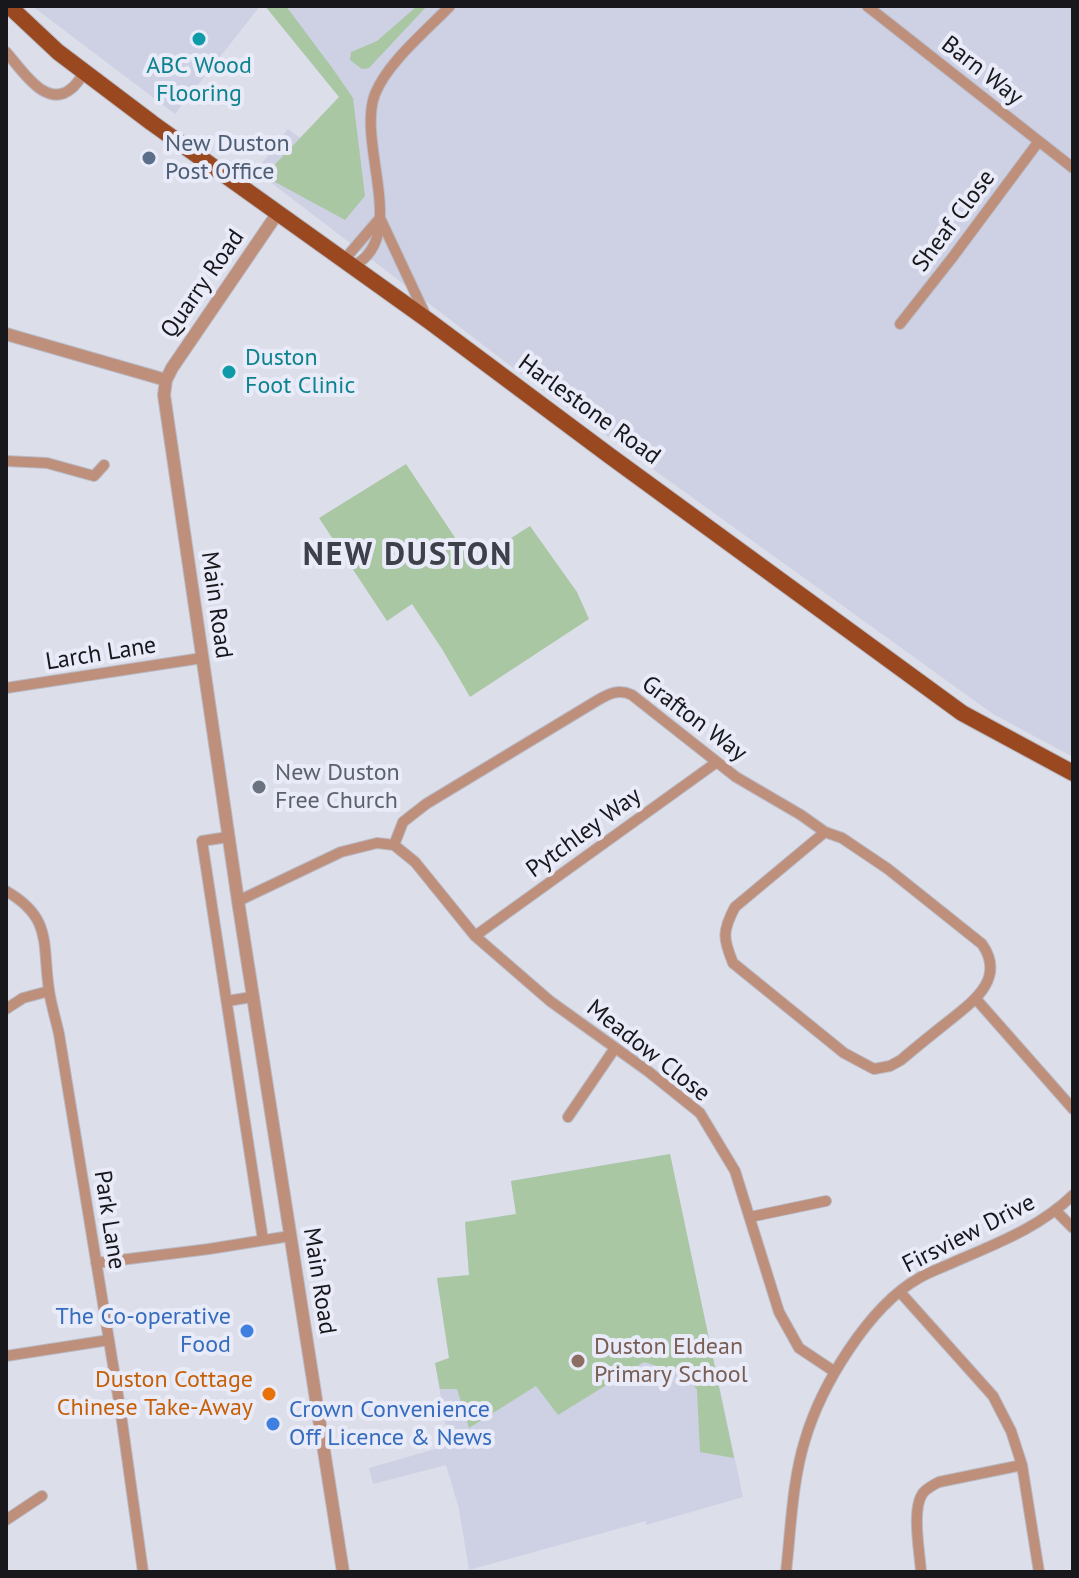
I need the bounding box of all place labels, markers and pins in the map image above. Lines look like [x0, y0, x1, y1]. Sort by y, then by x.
marker: ABC Wood Flooring [190, 30, 208, 48]
place label: ABC Wood Flooring [146, 52, 252, 108]
place label: New Duston Post Office [165, 130, 290, 186]
marker: New Duston Post Office [140, 149, 158, 167]
place label: Duston Foot Clinic [245, 344, 355, 400]
marker: Duston Foot Clinic [220, 363, 238, 381]
place label: New Duston Free Church [275, 759, 400, 815]
marker: New Duston Free Church [250, 778, 268, 796]
place label: The Co-operative Food [55, 1303, 231, 1359]
marker: The Co-operative Food [238, 1322, 256, 1340]
place label: Duston Eldean Primary School [594, 1333, 748, 1389]
marker: Duston Eldean Primary School [569, 1352, 587, 1370]
place label: Duston Cottage Chinese Take-Away [57, 1366, 253, 1422]
marker: Duston Cottage Chinese Take-Away [260, 1385, 278, 1403]
place label: Crown Convenience Off Licence & News [289, 1396, 492, 1452]
marker: Crown Convenience Off Licence & News [264, 1415, 282, 1433]

